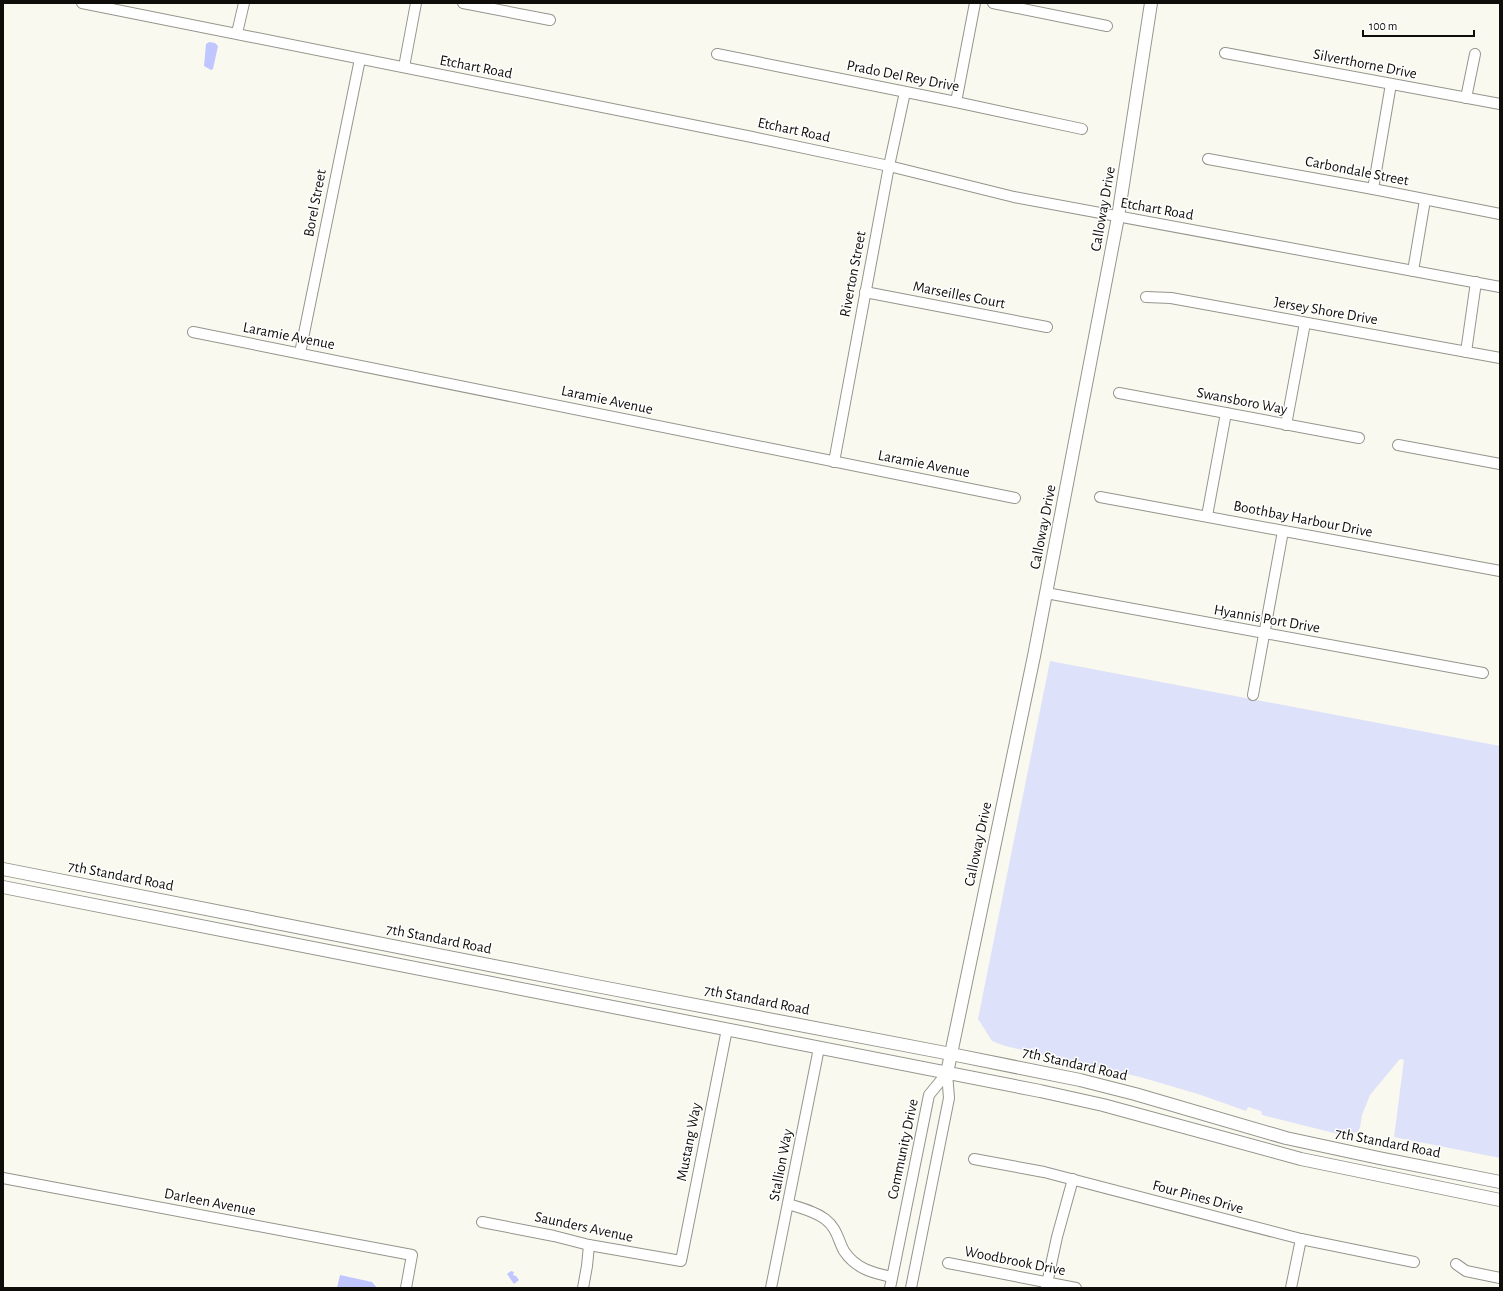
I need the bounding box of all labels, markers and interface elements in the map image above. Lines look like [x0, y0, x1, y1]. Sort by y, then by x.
scale bar [1363, 12, 1474, 38]
text: 100 m [1369, 20, 1397, 32]
street label: Silverthorne Drive [1312, 47, 1418, 81]
street label: Etchart Road [438, 53, 514, 81]
street label: Prado Del Rey Drive [845, 58, 961, 94]
street label: Etchart Road [756, 115, 832, 145]
street label: Carbondale Street [1304, 154, 1410, 188]
street label: Calloway Drive [1088, 165, 1118, 253]
street label: Borel Street [301, 168, 329, 238]
street label: Etchart Road [1119, 195, 1195, 223]
street label: Riverton Street [837, 230, 869, 318]
street label: Marseilles Court [912, 279, 1007, 311]
street label: Jersey Shore Drive [1273, 295, 1379, 328]
street label: Laramie Avenue [242, 320, 336, 352]
street label: Laramie Avenue [560, 383, 654, 417]
street label: Swansboro Way [1195, 385, 1289, 417]
street label: Laramie Avenue [877, 448, 971, 480]
street label: Calloway Drive [1027, 483, 1059, 571]
street label: Boothbay Harbour Drive [1232, 498, 1374, 540]
street label: Hyannis Port Drive [1213, 602, 1321, 636]
street label: Calloway Drive [962, 800, 994, 888]
street label: 7th Standard Road [67, 858, 175, 894]
street label: 7th Standard Road [385, 921, 493, 957]
street label: 7th Standard Road [703, 982, 811, 1018]
street label: 7th Standard Road [1021, 1045, 1129, 1083]
street label: Community Drive [885, 1097, 921, 1201]
street label: Mustang Way [674, 1101, 704, 1182]
street label: 7th Standard Road [1334, 1125, 1442, 1161]
street label: Stallion Way [767, 1127, 795, 1202]
street label: Four Pines Drive [1151, 1178, 1245, 1216]
street label: Darleen Avenue [163, 1186, 257, 1218]
street label: Saunders Avenue [533, 1209, 635, 1245]
street label: Woodbrook Drive [963, 1244, 1067, 1278]

